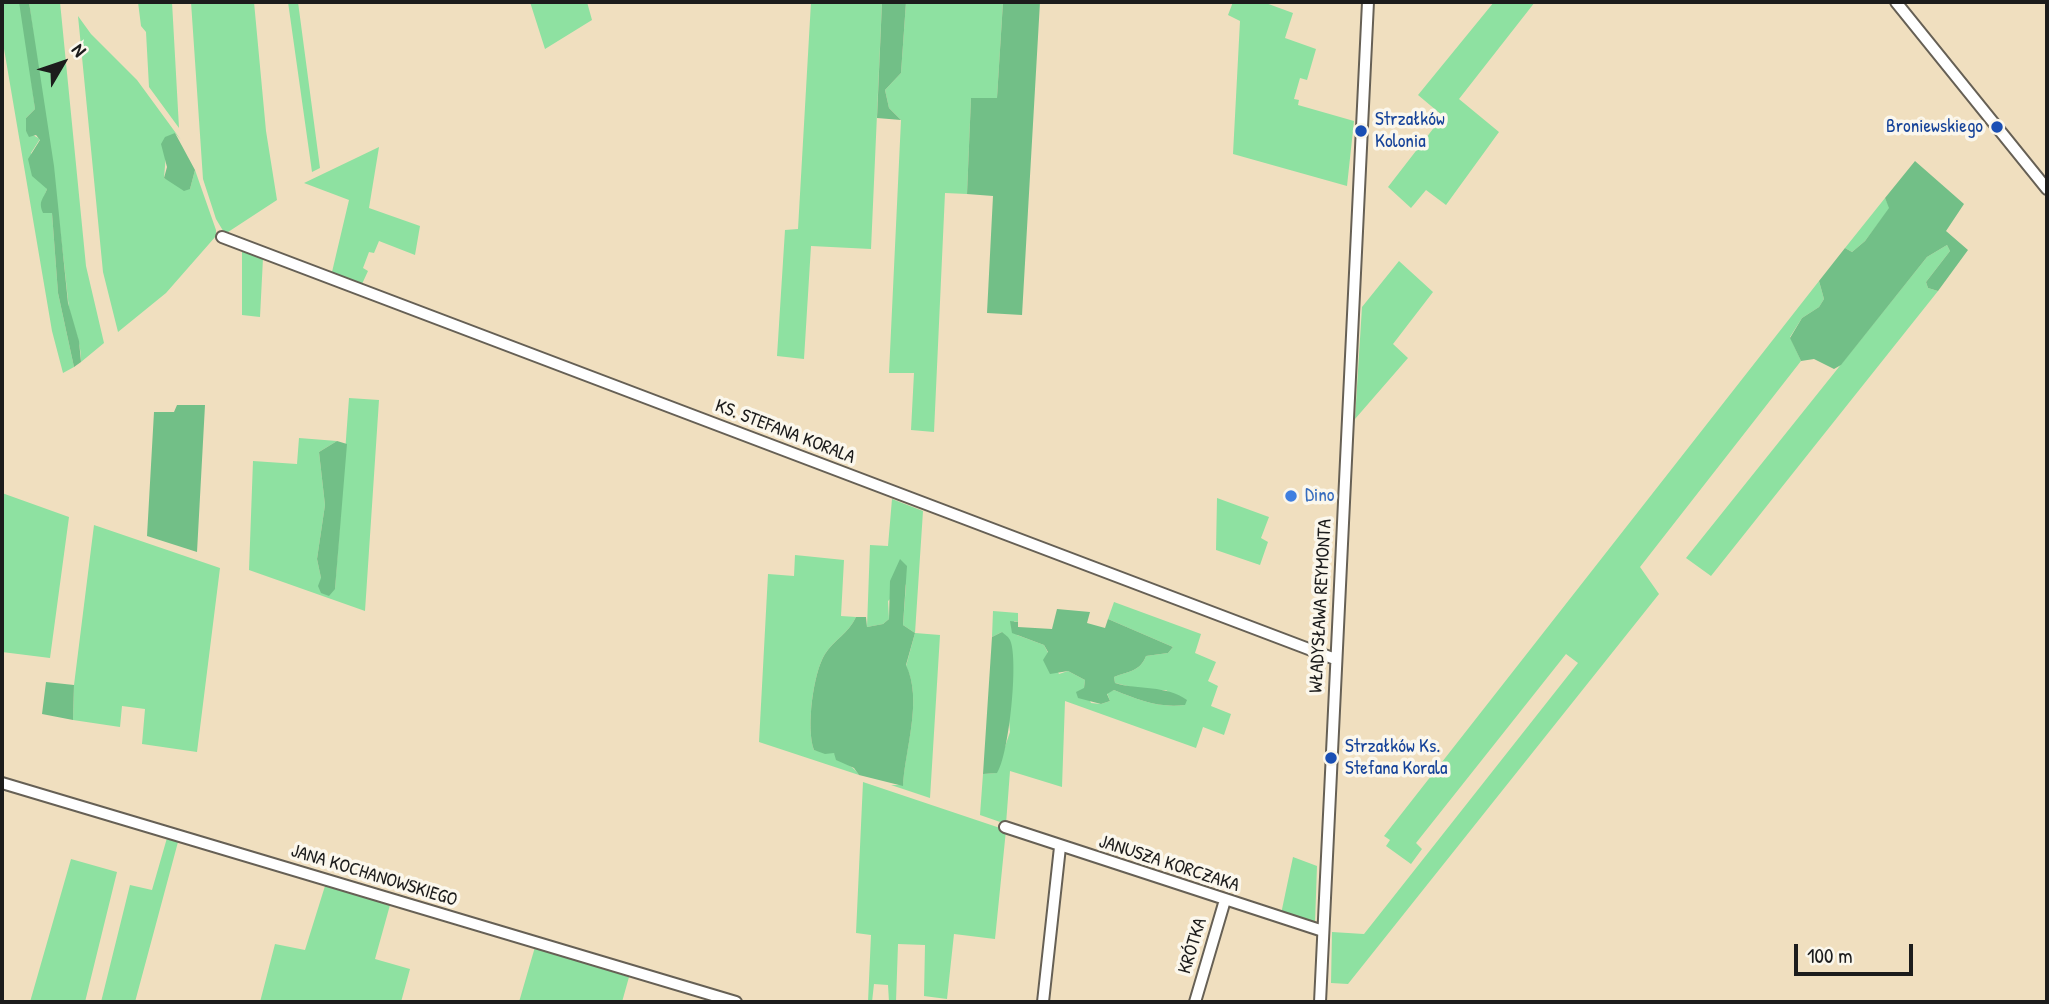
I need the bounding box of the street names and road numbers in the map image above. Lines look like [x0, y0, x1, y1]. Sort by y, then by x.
street label: KS. STEFANA KORALA [712, 395, 858, 469]
street label: WŁADYSŁAWA REYMONTA [1305, 518, 1337, 694]
street label: JANUSZA KORCZAKA [1096, 831, 1242, 897]
street label: JANA KOCHANOWSKIEGO [288, 840, 460, 912]
street label: KRÓTKA [1174, 915, 1212, 977]

